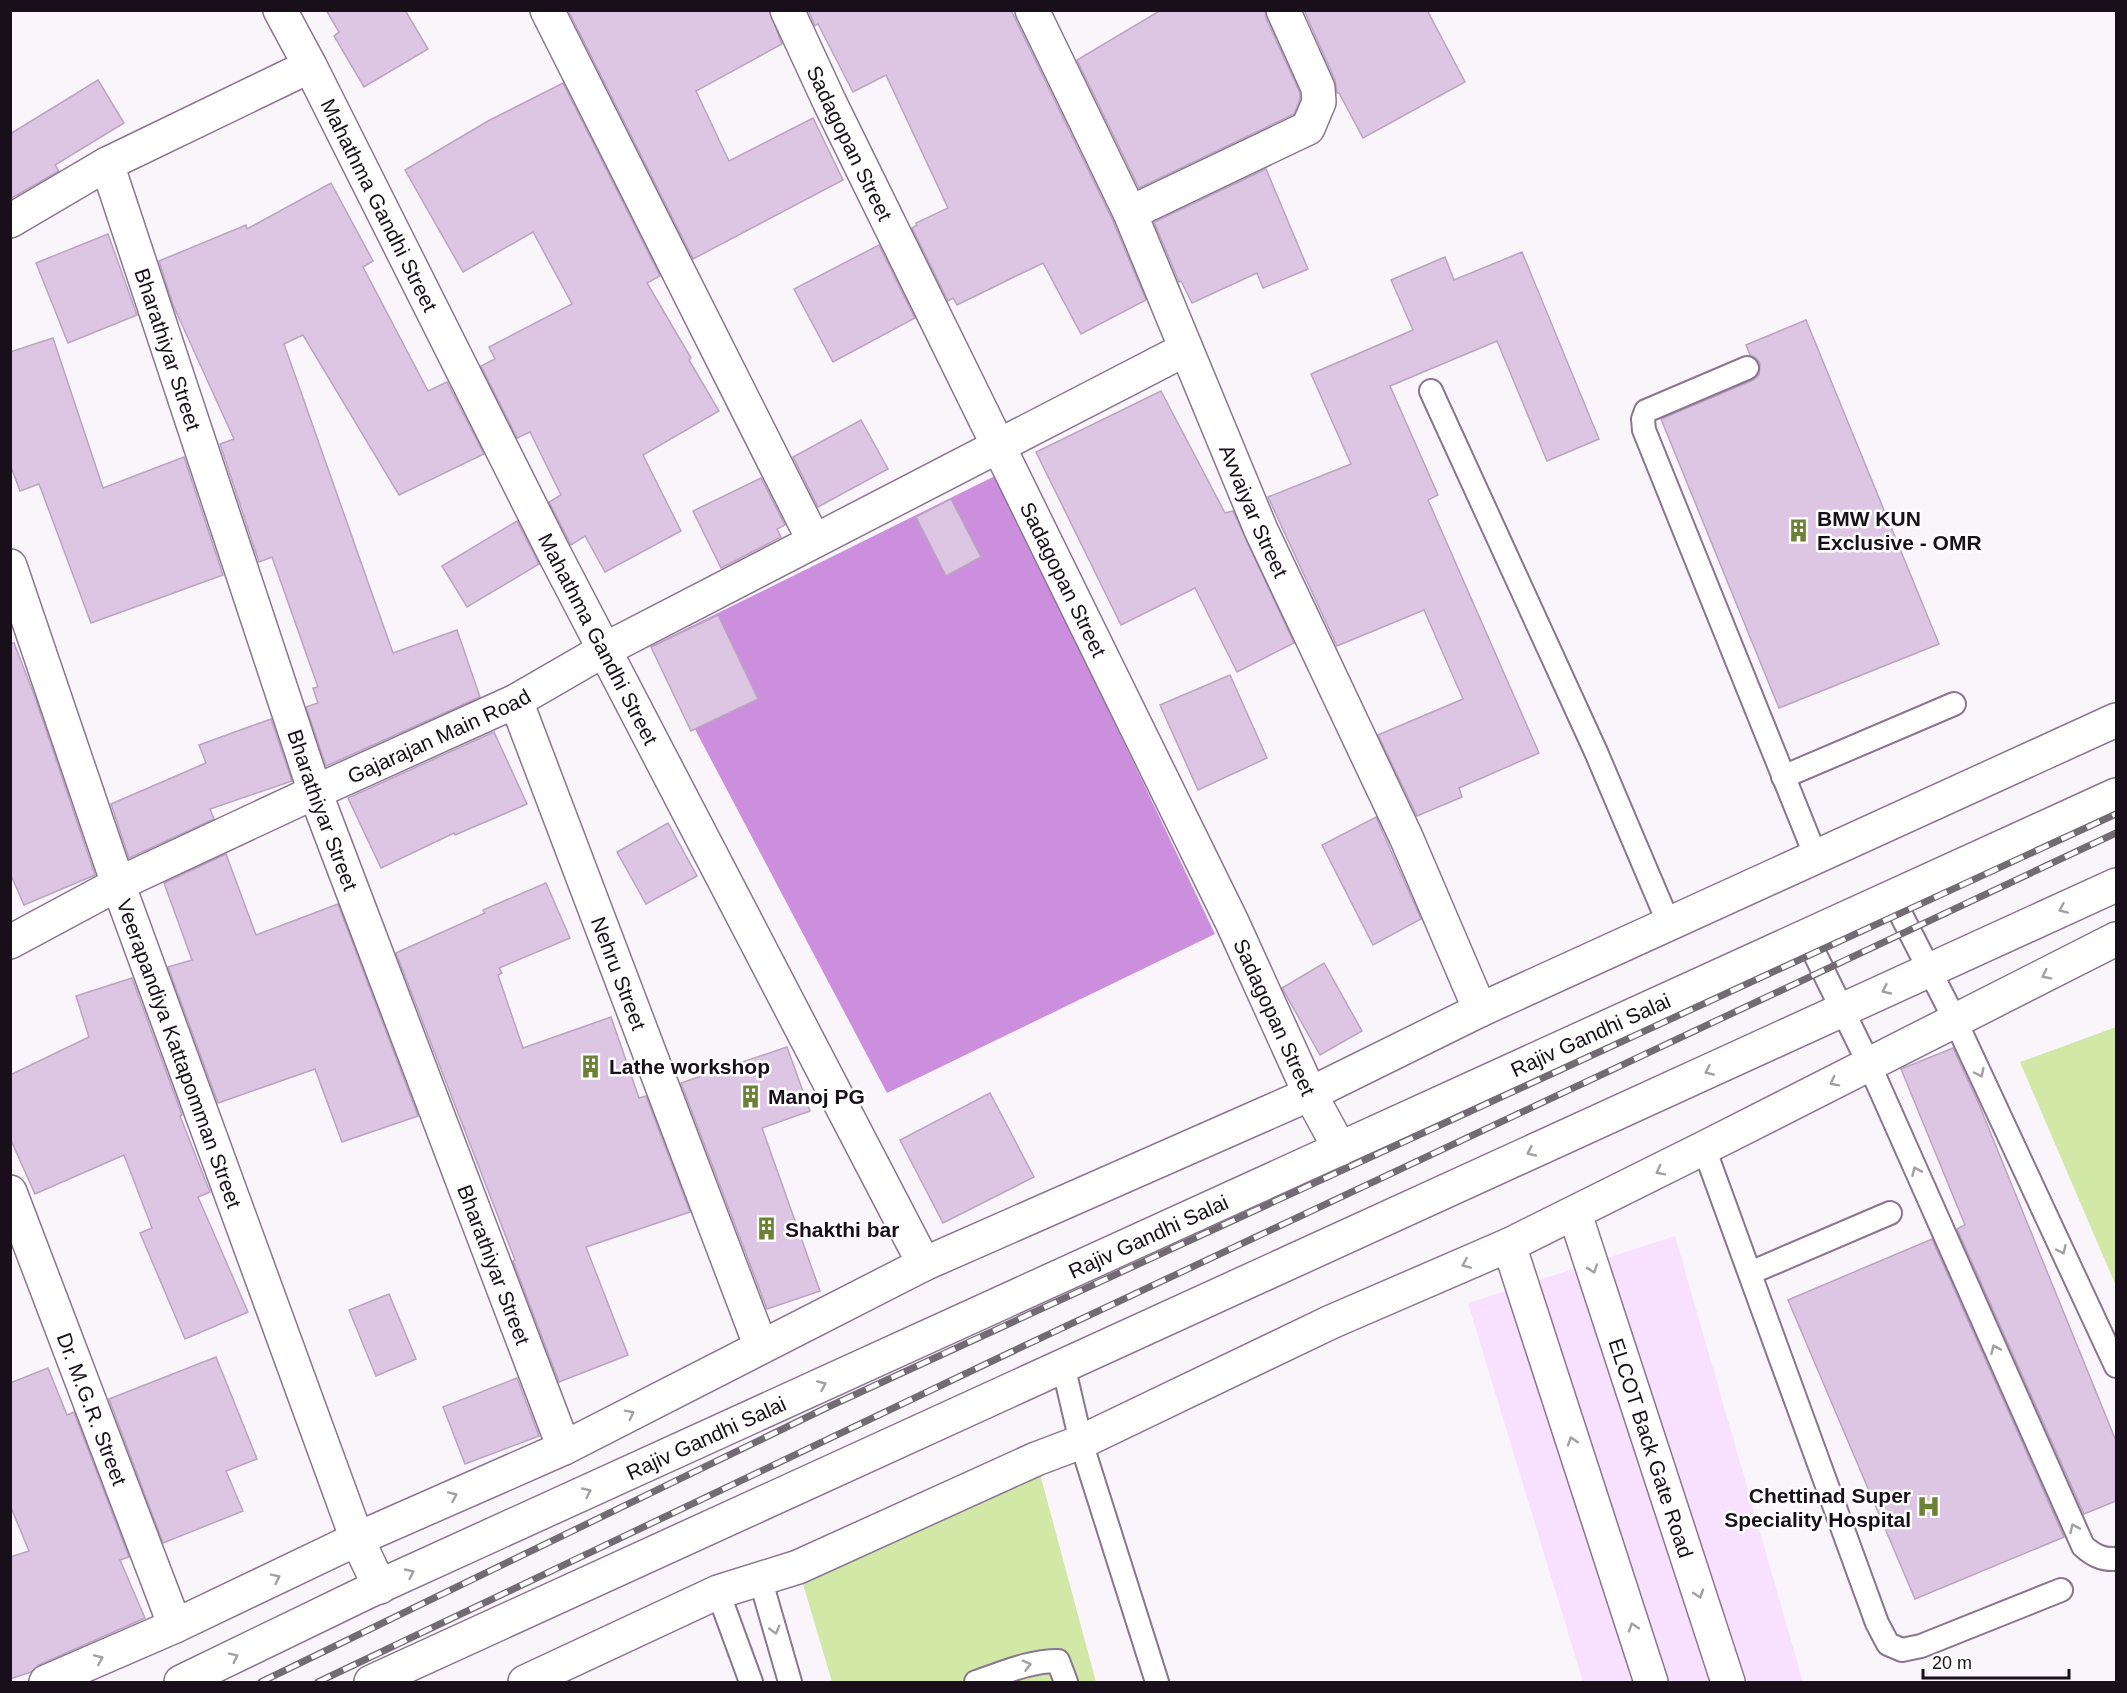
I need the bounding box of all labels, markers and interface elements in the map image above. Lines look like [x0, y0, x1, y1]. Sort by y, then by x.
street label: Sadagopan Street [803, 62, 897, 224]
street label: Mahathma Gandhi Street [317, 95, 443, 315]
street label: Bharathiyar Street [131, 265, 206, 433]
street label: Avvaiyar Street [1215, 441, 1293, 581]
street label: Sadagopan Street [1016, 498, 1111, 661]
place label: BMW KUN Exclusive - OMR [1817, 507, 1982, 554]
building icon: BMW KUN Exclusive - OMR [1786, 517, 1812, 543]
street label: Mahathma Gandhi Street [534, 529, 663, 748]
street label: Gajarajan Main Road [344, 684, 534, 787]
street label: Bharathiyar Street [284, 726, 363, 894]
street label: Veerapandiya Kattapomman Street [113, 896, 247, 1211]
one-way arrow [2059, 902, 2070, 914]
street label: Nehru Street [587, 913, 651, 1033]
street label: Sadagopan Street [1230, 935, 1321, 1099]
one-way arrow [2041, 968, 2052, 979]
one-way arrow [1881, 983, 1892, 995]
street label: Rajiv Gandhi Salai [1507, 988, 1674, 1081]
building icon: Lathe workshop [578, 1053, 604, 1079]
place label: Lathe workshop [609, 1055, 770, 1078]
one-way arrow [1704, 1064, 1715, 1076]
one-way arrow [1972, 1067, 1984, 1078]
one-way arrow [1830, 1075, 1840, 1086]
building icon: Manoj PG [737, 1083, 763, 1109]
place label: Manoj PG [768, 1085, 865, 1108]
one-way arrow [1527, 1145, 1538, 1157]
one-way arrow [1656, 1163, 1667, 1175]
one-way arrow [1911, 1166, 1923, 1177]
street label: Bharathiyar Street [454, 1181, 535, 1348]
street label: Rajiv Gandhi Salai [1065, 1190, 1232, 1282]
building icon: Shakthi bar [754, 1216, 780, 1242]
place label: Shakthi bar [785, 1218, 899, 1241]
one-way arrow [2055, 1244, 2067, 1255]
one-way arrow [1461, 1257, 1472, 1269]
one-way arrow [1586, 1263, 1599, 1274]
street label: Dr. M.G.R. Street [53, 1329, 132, 1488]
street label: ELCOT Back Gate Road [1605, 1335, 1698, 1561]
one-way arrow [1990, 1345, 2002, 1356]
one-way arrow [816, 1380, 827, 1392]
street label: Rajiv Gandhi Salai [622, 1391, 789, 1484]
one-way arrow [624, 1410, 634, 1421]
one-way arrow [1567, 1436, 1579, 1447]
place label: Chettinad Super Speciality Hospital [1724, 1484, 1911, 1531]
one-way arrow [581, 1487, 592, 1499]
one-way arrow [447, 1491, 458, 1503]
hospital icon: Chettinad Super Speciality Hospital [1916, 1494, 1942, 1520]
one-way arrow [2069, 1523, 2081, 1534]
one-way arrow [404, 1568, 415, 1580]
one-way arrow [270, 1573, 281, 1585]
one-way arrow [1692, 1588, 1705, 1599]
one-way arrow [1627, 1622, 1640, 1633]
one-way arrow [768, 1624, 780, 1635]
scale bar [1923, 1642, 2068, 1680]
one-way arrow [228, 1653, 239, 1664]
text: 20 m [1932, 1653, 1972, 1673]
one-way arrow [93, 1654, 104, 1666]
one-way arrow [1021, 1660, 1032, 1672]

